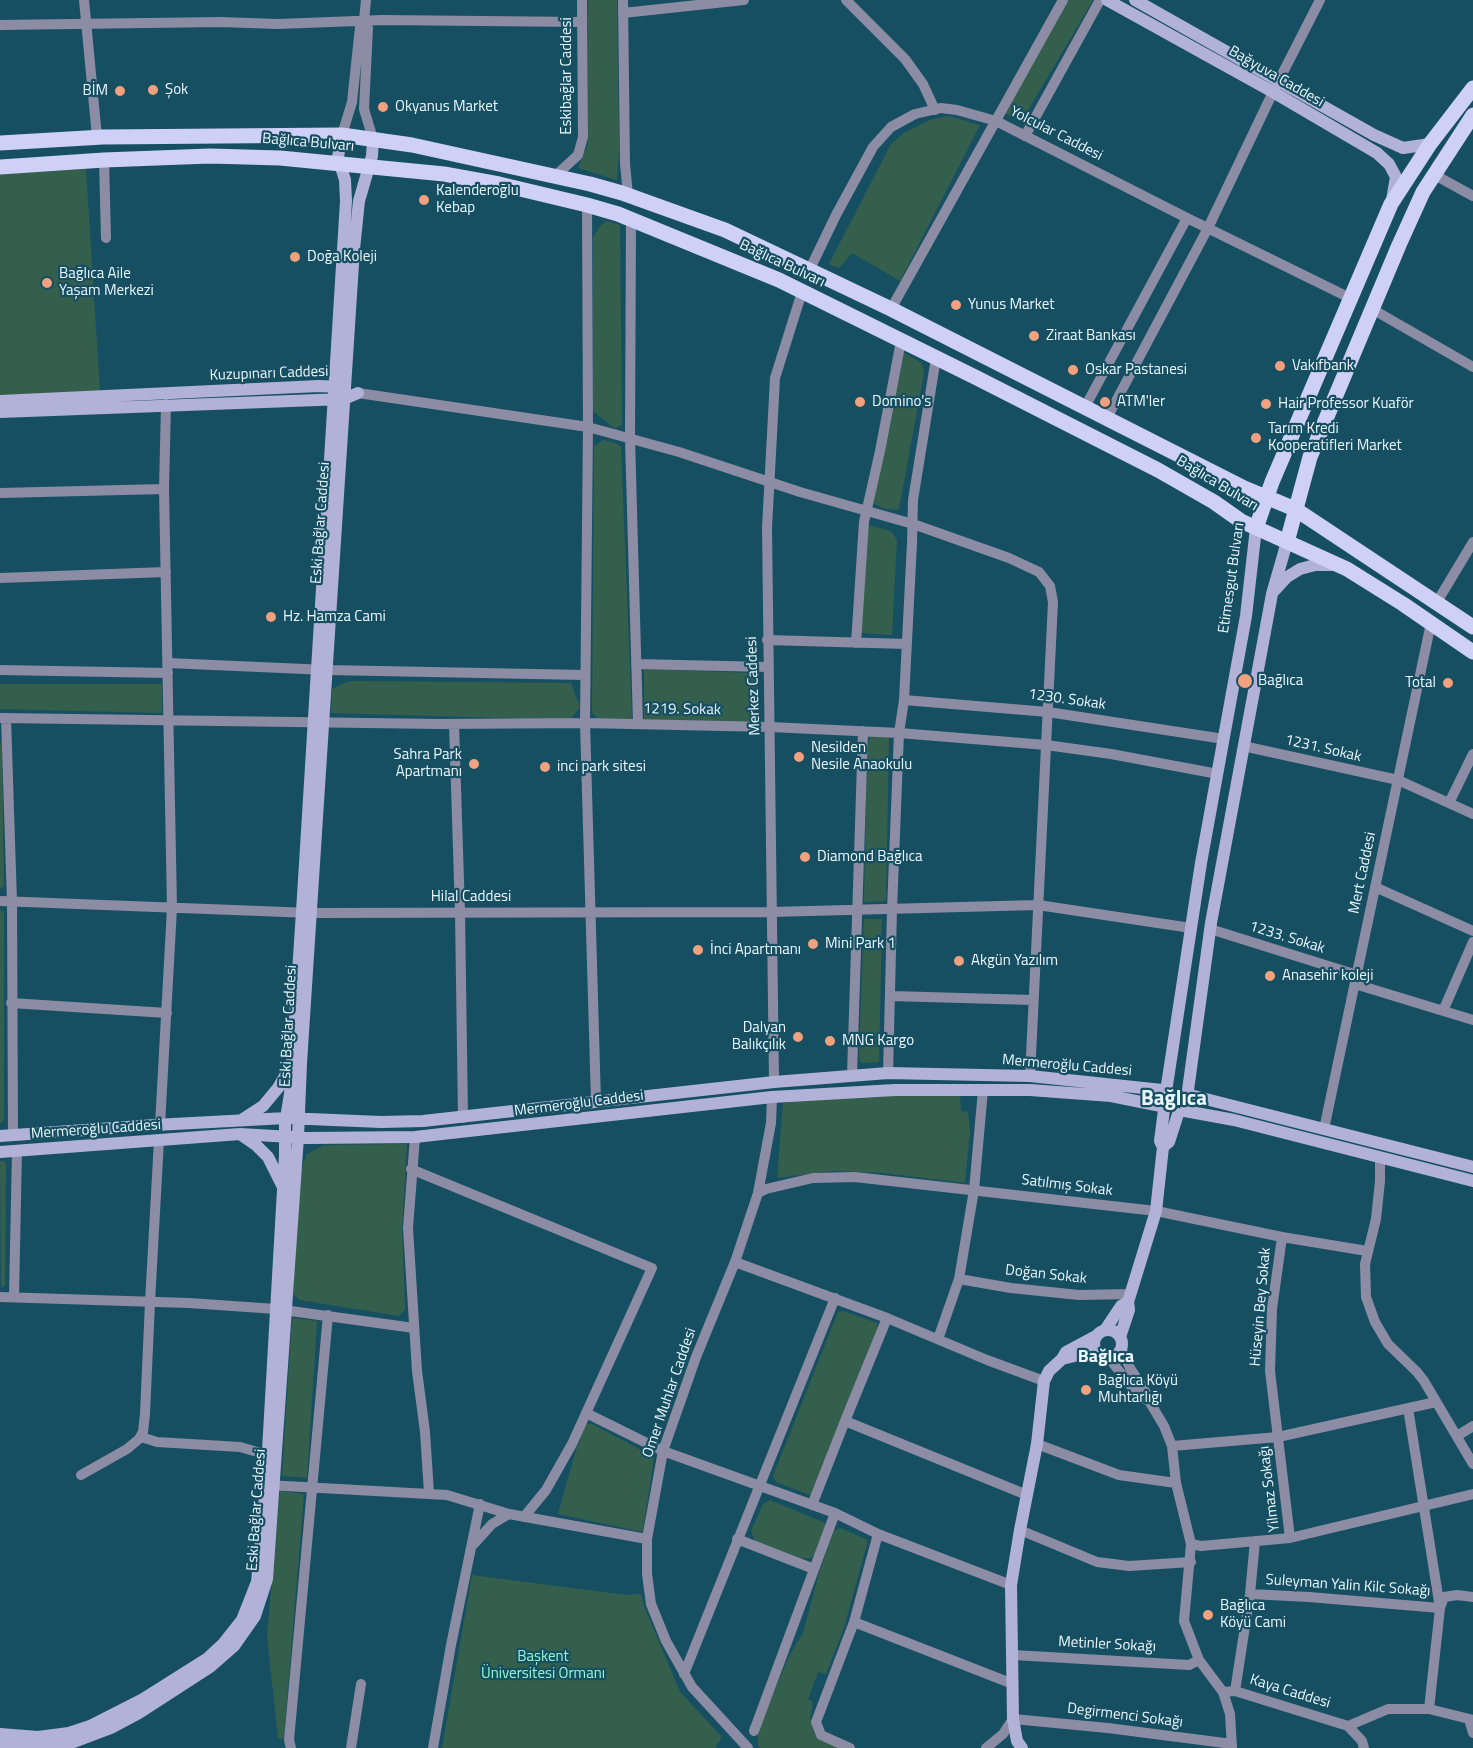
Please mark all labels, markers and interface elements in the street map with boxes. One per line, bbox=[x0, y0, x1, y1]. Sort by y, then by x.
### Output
street label: Eskibağlar Caddesi bbox=[558, 17, 576, 135]
street label: Bağyuva Caddesi bbox=[1225, 42, 1327, 112]
place label: Şok bbox=[165, 81, 188, 99]
place label: BİM bbox=[82, 82, 108, 100]
marker: Şok bbox=[146, 83, 160, 97]
marker: BİM bbox=[113, 84, 127, 98]
place label: Okyanus Market bbox=[395, 98, 498, 116]
marker: Okyanus Market bbox=[376, 100, 390, 114]
street label: Yolcular Caddesi bbox=[1007, 103, 1105, 165]
street label: Bağlıca Bulvarı bbox=[261, 130, 355, 156]
place label: Kalenderoğlu Kebap bbox=[436, 182, 519, 217]
marker: Kalenderoğlu Kebap bbox=[417, 193, 431, 207]
street label: Bağlıca Bulvarı bbox=[736, 236, 828, 292]
place label: Doğa Koleji bbox=[307, 248, 377, 266]
marker: Doğa Koleji bbox=[288, 250, 302, 264]
place label: Bağlıca Aile Yaşam Merkezi bbox=[59, 265, 154, 300]
marker: Bağlıca Aile Yaşam Merkezi bbox=[40, 276, 54, 290]
place label: Yunus Market bbox=[968, 296, 1055, 314]
marker: Yunus Market bbox=[949, 298, 963, 312]
place label: Ziraat Bankası bbox=[1046, 327, 1136, 345]
marker: Ziraat Bankası bbox=[1027, 329, 1041, 343]
place label: Vakıfbank bbox=[1292, 357, 1354, 375]
marker: Vakıfbank bbox=[1273, 359, 1287, 373]
place label: Oskar Pastanesi bbox=[1085, 361, 1187, 379]
street label: Kuzupınarı Caddesi bbox=[209, 363, 329, 385]
marker: Oskar Pastanesi bbox=[1066, 363, 1080, 377]
place label: Domino's bbox=[872, 393, 931, 411]
place label: ATM'ler bbox=[1117, 393, 1165, 411]
marker: Domino's bbox=[853, 395, 867, 409]
marker: ATM'ler bbox=[1098, 395, 1112, 409]
place label: Hair Professor Kuaför bbox=[1278, 395, 1414, 413]
marker: Hair Professor Kuaför bbox=[1259, 397, 1273, 411]
place label: Tarım Kredi Kooperatifleri Market bbox=[1268, 420, 1402, 455]
marker: Tarım Kredi Kooperatifleri Market bbox=[1249, 431, 1263, 445]
street label: Bağlıca Bulvarı bbox=[1173, 453, 1261, 515]
street label: Eski Bağlar Caddesi bbox=[308, 461, 334, 585]
street label: Etimesgut Bulvarı bbox=[1215, 521, 1249, 635]
place label: Hz. Hamza Cami bbox=[283, 608, 386, 626]
marker: Hz. Hamza Cami bbox=[264, 610, 278, 624]
street label: Merkez Caddesi bbox=[743, 636, 765, 736]
marker: Bağlıca bbox=[1236, 672, 1254, 690]
place label: Bağlıca bbox=[1258, 672, 1303, 690]
place label: Total bbox=[1405, 674, 1436, 692]
marker: Total bbox=[1441, 676, 1455, 690]
street label: 1230. Sokak bbox=[1027, 686, 1107, 714]
street label: 1219. Sokak bbox=[643, 700, 721, 720]
street label: 1231. Sokak bbox=[1283, 731, 1363, 767]
place label: Nesilden Nesile Anaokulu bbox=[811, 739, 912, 774]
place label: Sahra Park Apartmanı bbox=[394, 746, 462, 781]
marker: Nesilden Nesile Anaokulu bbox=[792, 750, 806, 764]
marker: Sahra Park Apartmanı bbox=[467, 757, 481, 771]
place label: inci park sitesi bbox=[557, 758, 646, 776]
marker: inci park sitesi bbox=[538, 760, 552, 774]
street label: Mert Caddesi bbox=[1346, 830, 1380, 916]
place label: Diamond Bağlıca bbox=[817, 848, 922, 866]
marker: Diamond Bağlıca bbox=[798, 850, 812, 864]
street label: Hilal Caddesi bbox=[431, 888, 511, 906]
street label: 1233. Sokak bbox=[1247, 918, 1327, 958]
place label: Mini Park 1 bbox=[825, 935, 896, 953]
marker: Mini Park 1 bbox=[806, 937, 820, 951]
place label: İnci Apartmanı bbox=[710, 941, 801, 959]
marker: İnci Apartmanı bbox=[691, 943, 705, 957]
place label: Akgün Yazılım bbox=[971, 952, 1058, 970]
marker: Akgün Yazılım bbox=[952, 954, 966, 968]
street label: Eski Bağlar Caddesi bbox=[277, 964, 301, 1088]
place label: Anasehir koleji bbox=[1282, 967, 1373, 985]
marker: Anasehir koleji bbox=[1263, 969, 1277, 983]
place label: Dalyan Balıkçılık bbox=[732, 1019, 786, 1054]
marker: Dalyan Balıkçılık bbox=[791, 1030, 805, 1044]
place label: MNG Kargo bbox=[842, 1032, 914, 1050]
marker: MNG Kargo bbox=[823, 1034, 837, 1048]
street label: Mermeroğlu Caddesi bbox=[1001, 1051, 1133, 1081]
street label: Mermeroğlu Caddesi bbox=[513, 1087, 645, 1121]
district label: Bağlıca bbox=[1141, 1087, 1207, 1113]
street label: Mermeroğlu Caddesi bbox=[30, 1116, 162, 1144]
street label: Satılmış Sokak bbox=[1020, 1171, 1114, 1201]
street label: Hüseyin Bey Sokak bbox=[1247, 1247, 1275, 1367]
street label: Doğan Sokak bbox=[1004, 1262, 1088, 1288]
street label: Omer Muhlar Caddesi bbox=[639, 1326, 701, 1460]
district label: Bağlıca bbox=[1078, 1347, 1134, 1369]
place label: Bağlıca Köyü Muhtarlığı bbox=[1098, 1372, 1178, 1407]
marker: Bağlıca Köyü Muhtarlığı bbox=[1079, 1383, 1093, 1397]
street label: Yilmaz Sokağı bbox=[1256, 1445, 1284, 1533]
street label: Eski Bağlar Caddesi bbox=[244, 1448, 270, 1572]
street label: Suleyman Yalin Kilc Sokağı bbox=[1265, 1571, 1431, 1601]
place label: Bağlıca Köyü Cami bbox=[1220, 1597, 1286, 1632]
marker: Bağlıca Köyü Cami bbox=[1201, 1608, 1215, 1622]
street label: Metinler Sokağı bbox=[1058, 1633, 1156, 1657]
park label: Başkent Üniversitesi Ormanı bbox=[481, 1648, 605, 1683]
street label: Kaya Caddesi bbox=[1248, 1671, 1332, 1713]
street label: Degirmenci Sokağı bbox=[1066, 1700, 1184, 1732]

